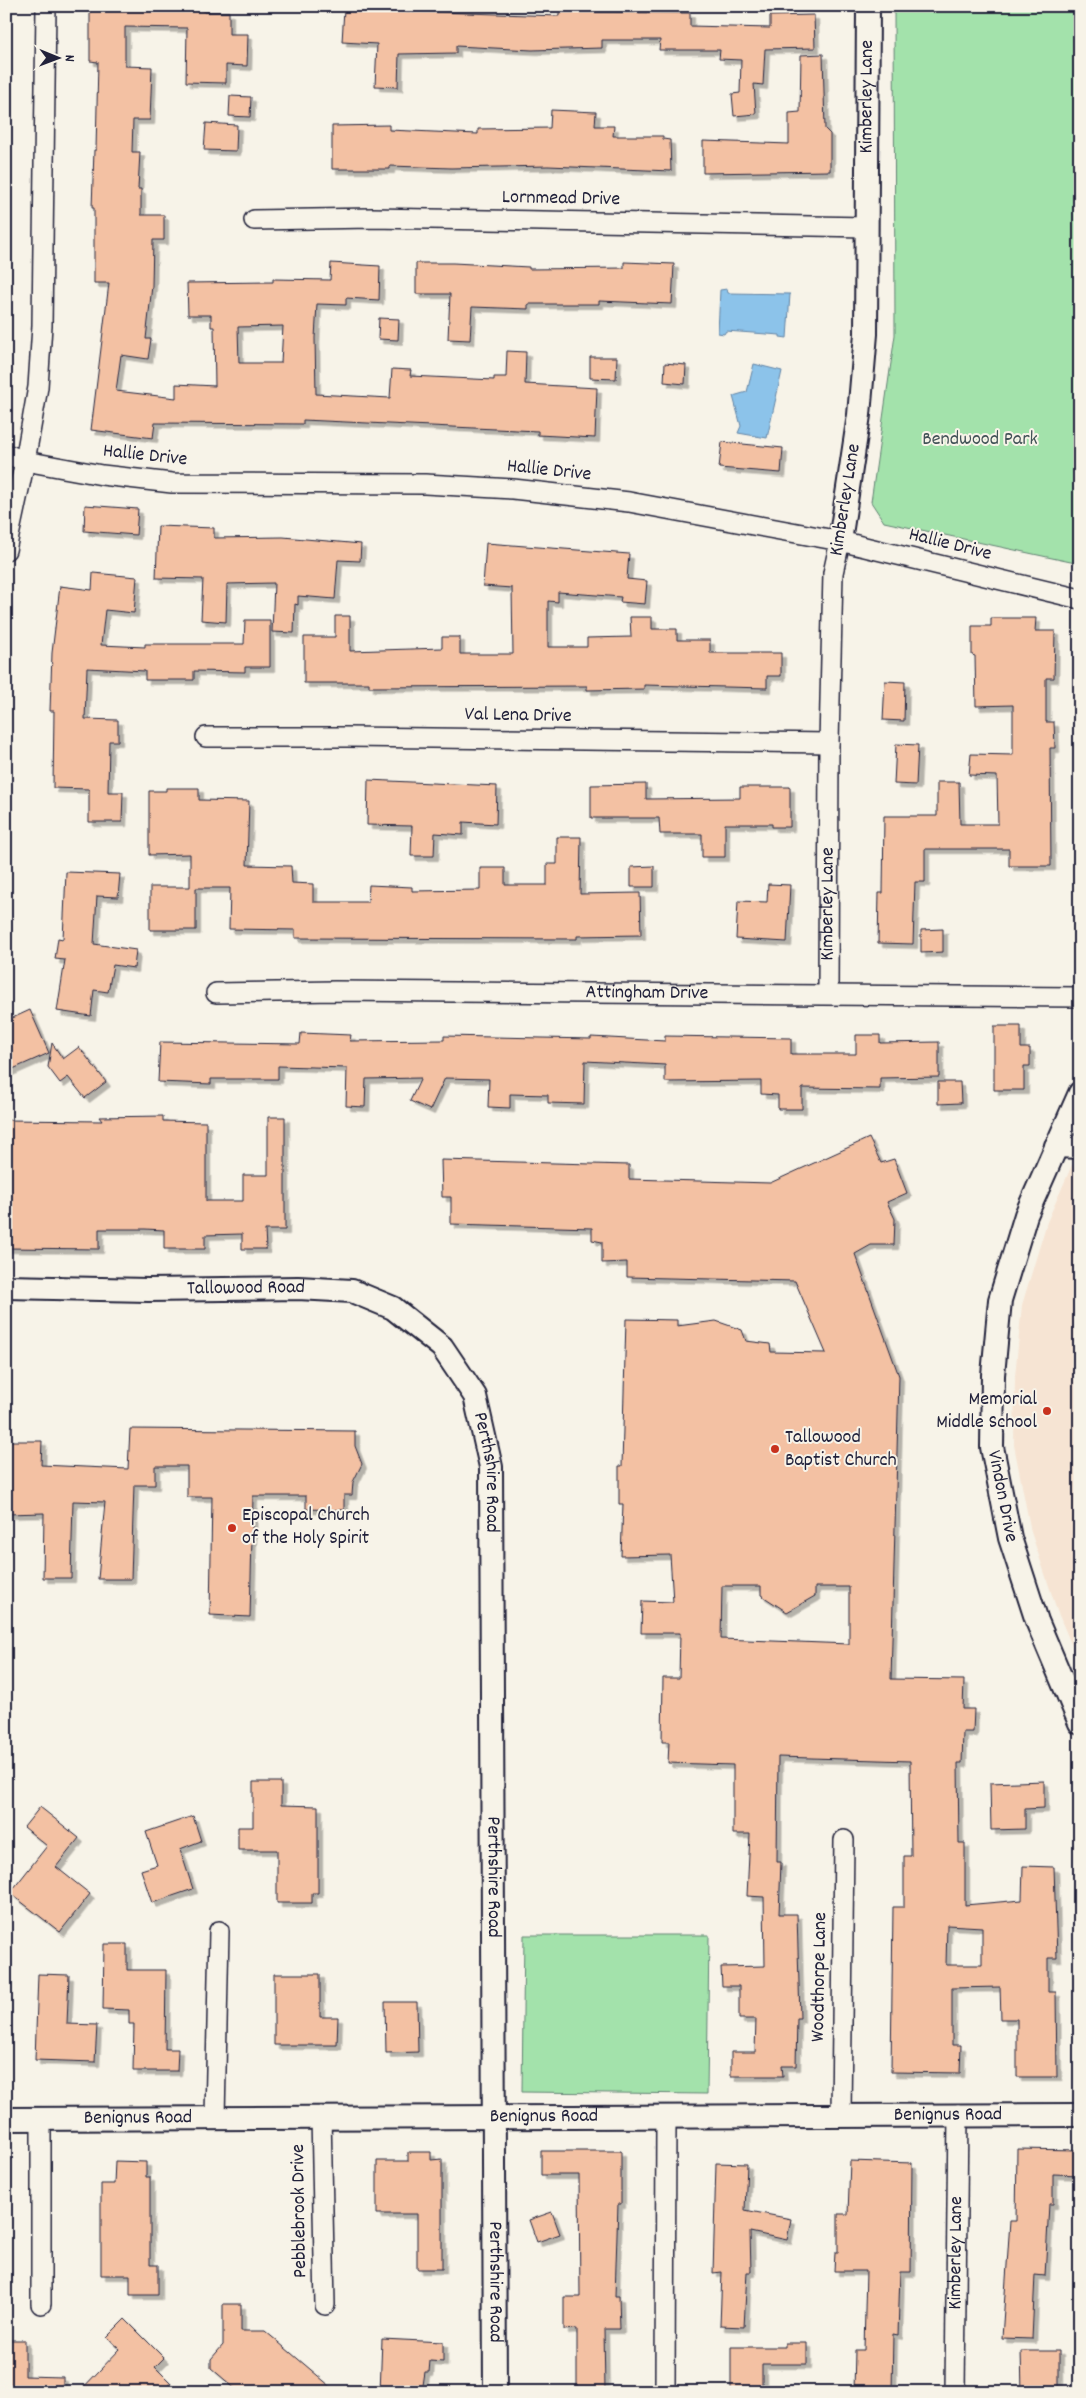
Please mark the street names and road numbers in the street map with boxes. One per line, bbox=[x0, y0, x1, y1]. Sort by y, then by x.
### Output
street label: Kimberley Lane bbox=[853, 40, 882, 154]
street label: Lornmead Drive bbox=[502, 184, 621, 214]
street label: Hallie Drive bbox=[101, 438, 189, 474]
street label: Kimberley Lane bbox=[823, 442, 869, 558]
street label: Hallie Drive bbox=[505, 453, 593, 489]
street label: Hallie Drive bbox=[906, 521, 995, 569]
street label: Val Lena Drive bbox=[464, 701, 572, 731]
street label: Kimberley Lane bbox=[814, 847, 843, 961]
street label: Attingham Drive bbox=[585, 979, 709, 1008]
street label: Tallowood Road bbox=[187, 1274, 306, 1303]
street label: Perthshire Road bbox=[465, 1410, 505, 1533]
street label: Vindon Drive bbox=[979, 1448, 1025, 1545]
street label: Perthshire Road bbox=[479, 1816, 507, 1938]
street label: Woodthorpe Lane bbox=[805, 1912, 835, 2042]
street label: Benignus Road bbox=[894, 2101, 1002, 2130]
street label: Benignus Road bbox=[490, 2103, 598, 2131]
street label: Benignus Road bbox=[84, 2104, 192, 2133]
street label: Pebblebrook Drive bbox=[285, 2144, 315, 2278]
street label: Kimberley Lane bbox=[942, 2196, 971, 2310]
street label: Perthshire Road bbox=[480, 2221, 509, 2343]

